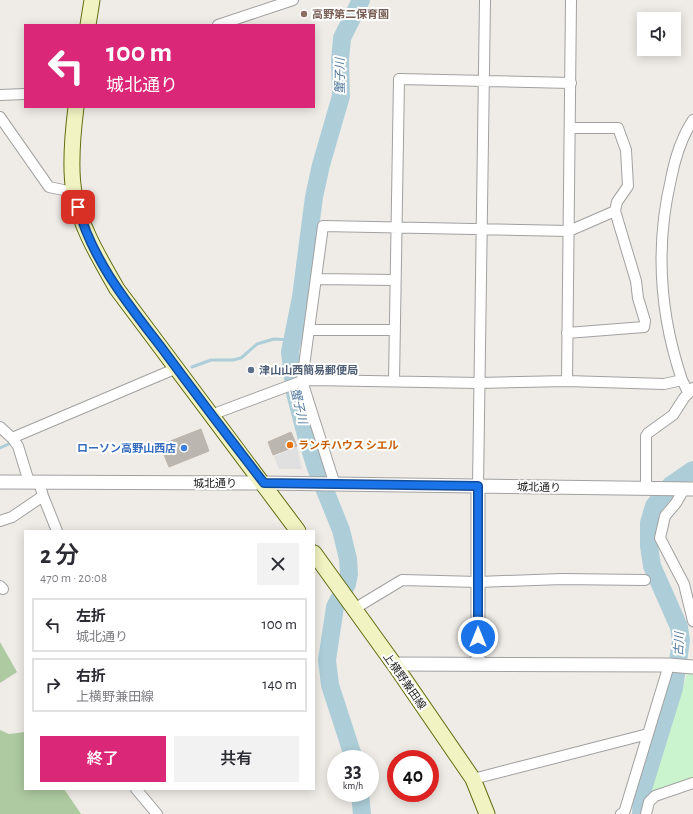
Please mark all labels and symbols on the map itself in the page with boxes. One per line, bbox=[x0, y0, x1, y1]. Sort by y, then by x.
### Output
place label: 高野第二保育園 bbox=[312, 8, 389, 20]
marker: 高野第二保育園 bbox=[299, 9, 309, 19]
water label: 蟹子川 bbox=[333, 56, 346, 94]
pin bbox=[61, 190, 95, 224]
place label: 津山山西簡易郵便局 bbox=[259, 364, 358, 376]
marker: 津山山西簡易郵便局 bbox=[246, 365, 256, 375]
water label: 蟹子川 bbox=[289, 387, 310, 427]
marker: ランチハウス シエル bbox=[285, 440, 295, 450]
place label: ランチハウス シエル bbox=[298, 440, 399, 451]
place label: ローソン高野山西店 bbox=[77, 442, 176, 454]
marker: ローソン高野山西店 bbox=[179, 443, 189, 453]
street label: 城北通り bbox=[193, 477, 237, 489]
street label: 城北通り bbox=[517, 481, 561, 493]
position arrow bbox=[457, 616, 499, 658]
water label: 古川 bbox=[672, 630, 685, 656]
street label: 上横野兼田線 bbox=[381, 651, 429, 711]
speed limit sign: 40 bbox=[387, 750, 439, 802]

